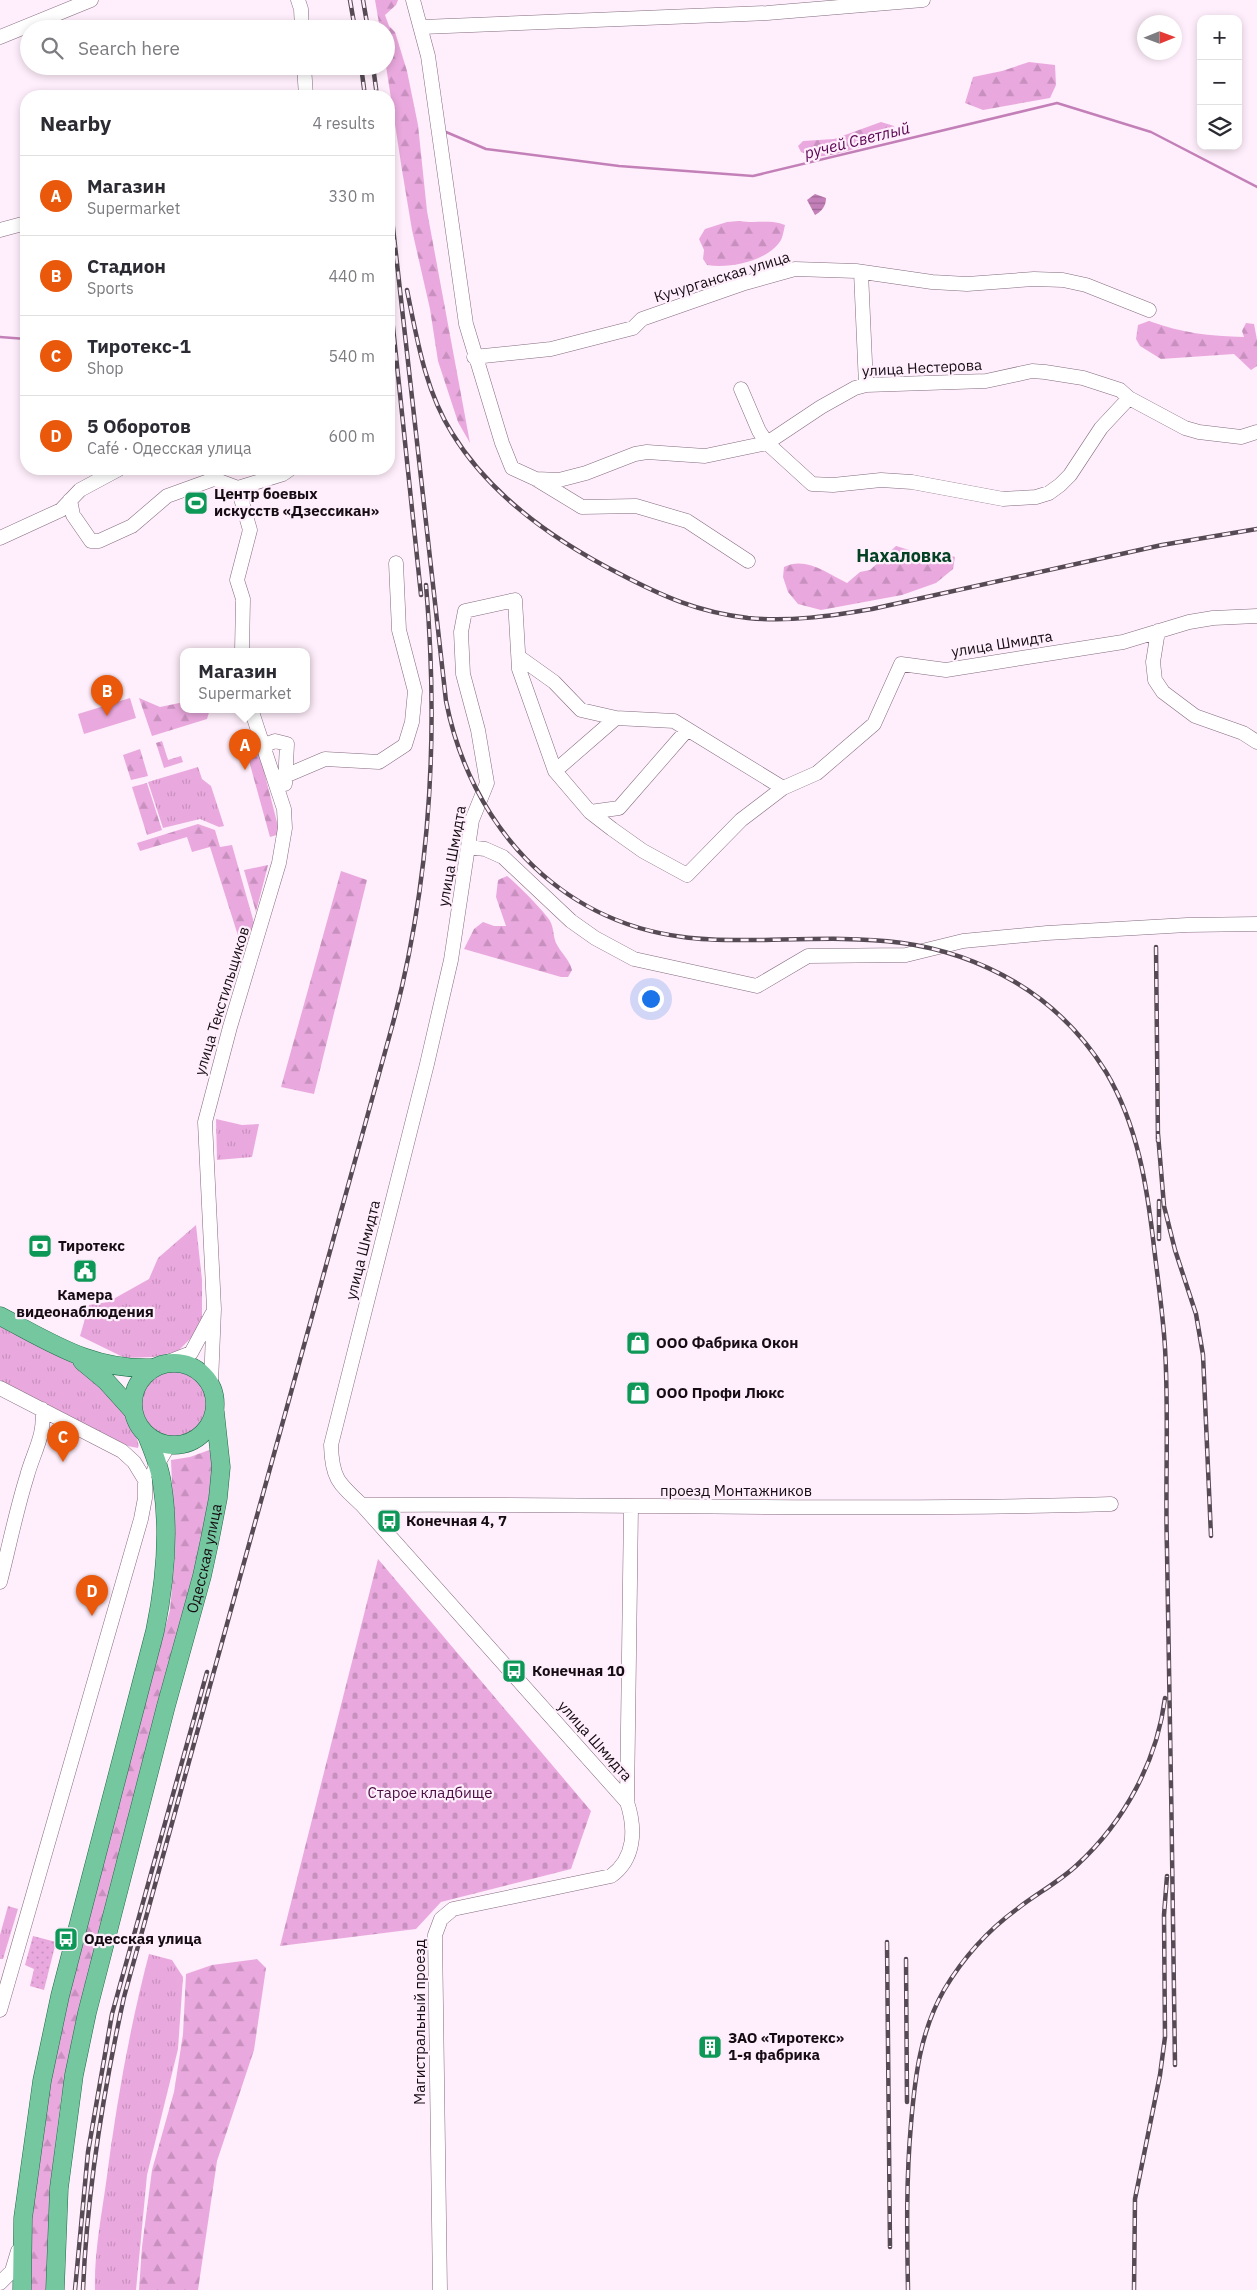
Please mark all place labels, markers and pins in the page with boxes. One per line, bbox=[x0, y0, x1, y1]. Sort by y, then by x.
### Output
place label: Центр боевых искусств «Дзессикан» bbox=[214, 484, 379, 520]
sports icon: Центр боевых искусств «Дзессикан» bbox=[183, 490, 209, 516]
pin: B bbox=[91, 675, 123, 716]
pin: A bbox=[229, 729, 261, 770]
bank icon: Тиротекс bbox=[27, 1233, 53, 1259]
place label: Тиротекс bbox=[58, 1236, 125, 1255]
public building icon: Камера видеонаблюдения bbox=[72, 1258, 98, 1284]
place label: Камера видеонаблюдения bbox=[16, 1285, 154, 1321]
shop icon: ООО Фабрика Окон bbox=[625, 1330, 651, 1356]
place label: ООО Фабрика Окон bbox=[656, 1333, 798, 1352]
shop icon: ООО Профи Люкс bbox=[625, 1380, 651, 1406]
place label: ООО Профи Люкс bbox=[656, 1383, 785, 1402]
pin: C bbox=[47, 1421, 79, 1462]
bus stop icon: Конечная 4, 7 bbox=[376, 1508, 402, 1534]
place label: Конечная 4, 7 bbox=[406, 1511, 507, 1530]
pin: D bbox=[76, 1575, 108, 1616]
bus stop icon: Конечная 10 bbox=[501, 1658, 527, 1684]
place label: Конечная 10 bbox=[532, 1661, 625, 1680]
bus stop icon: Одесская улица bbox=[53, 1926, 79, 1952]
place label: Одесская улица bbox=[84, 1929, 202, 1948]
place label: ЗАО «Тиротекс» 1-я фабрика bbox=[728, 2028, 844, 2064]
building icon: ЗАО «Тиротекс» 1-я фабрика bbox=[697, 2034, 723, 2060]

